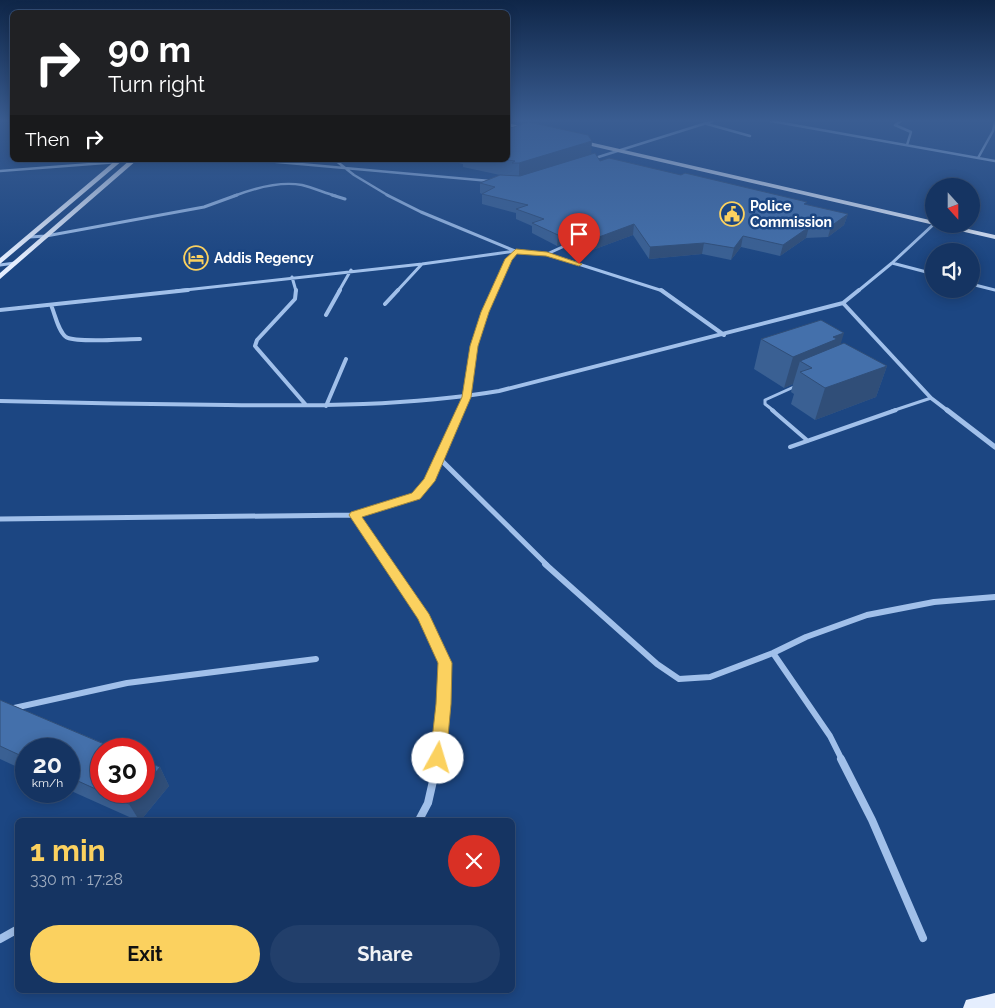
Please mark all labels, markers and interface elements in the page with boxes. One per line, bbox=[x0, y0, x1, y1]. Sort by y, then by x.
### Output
text: 90 m bbox=[108, 29, 191, 70]
icon: right bbox=[25, 30, 90, 95]
text: Turn right bbox=[108, 71, 205, 97]
icon: right bbox=[80, 125, 108, 153]
text: Then bbox=[25, 128, 70, 150]
north arrow bbox=[925, 178, 980, 232]
map controls bbox=[925, 178, 980, 298]
place label: Police Commission bbox=[750, 198, 832, 230]
public building icon: Police Commission bbox=[719, 201, 745, 227]
pin bbox=[558, 213, 600, 264]
icon: arrive bbox=[565, 220, 593, 248]
button: sound bbox=[925, 243, 980, 298]
hotel icon: Addis Regency bbox=[183, 245, 209, 271]
place label: Addis Regency bbox=[214, 250, 314, 266]
position arrow bbox=[411, 731, 463, 783]
speed limit sign: 30 bbox=[90, 738, 155, 803]
text: 20 bbox=[33, 749, 62, 779]
text: km/h bbox=[32, 776, 63, 790]
text: 1 min bbox=[30, 833, 106, 868]
button: close bbox=[448, 835, 500, 887]
text: 330 m · 17:28 bbox=[30, 870, 123, 889]
button: Exit bbox=[30, 925, 260, 983]
button: Share bbox=[270, 925, 500, 983]

